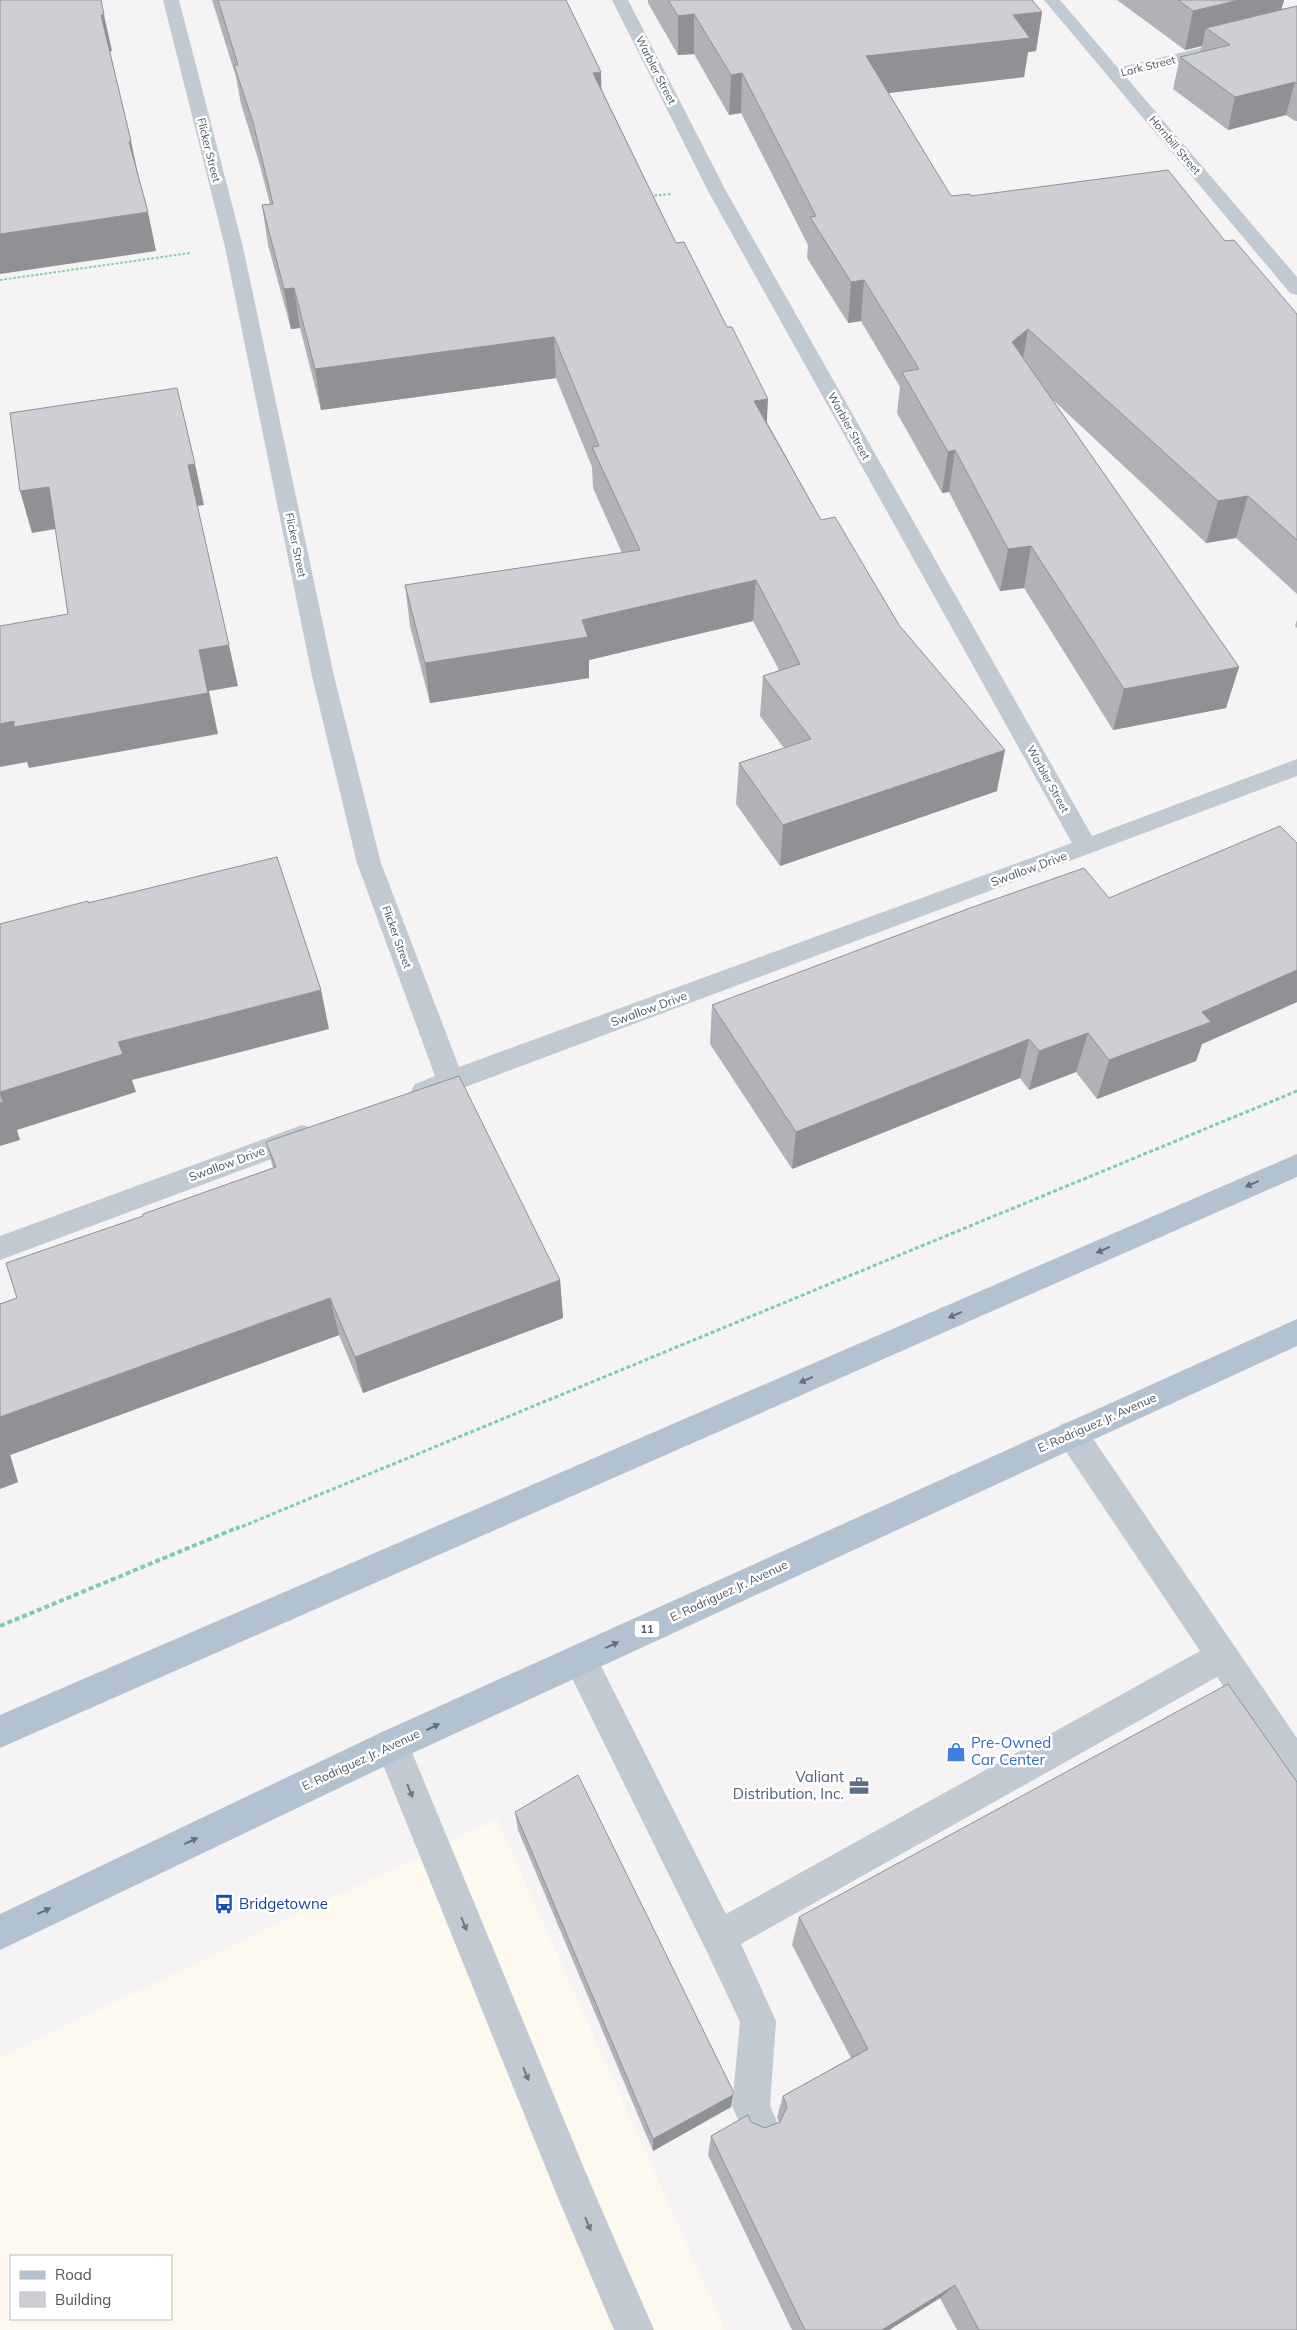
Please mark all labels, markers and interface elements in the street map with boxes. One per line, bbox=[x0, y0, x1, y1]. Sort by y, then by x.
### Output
street label: Warbler Street bbox=[633, 34, 679, 107]
street label: Lark Street bbox=[1119, 52, 1177, 80]
street label: Hornbill Street bbox=[1146, 113, 1204, 178]
street label: Flicker Street bbox=[194, 116, 224, 184]
street label: Warbler Street bbox=[825, 390, 873, 462]
street label: Flicker Street bbox=[282, 511, 310, 579]
street label: Warbler Street bbox=[1024, 743, 1072, 815]
street label: Swallow Drive bbox=[989, 848, 1069, 889]
street label: Flicker Street bbox=[379, 904, 415, 970]
street label: Swallow Drive bbox=[609, 988, 689, 1029]
street label: Swallow Drive bbox=[187, 1143, 267, 1184]
one-way arrow bbox=[1245, 1181, 1259, 1189]
one-way arrow bbox=[1096, 1246, 1110, 1254]
one-way arrow bbox=[948, 1311, 962, 1319]
one-way arrow bbox=[799, 1376, 813, 1384]
street label: E. Rodriguez Jr. Avenue bbox=[1035, 1390, 1158, 1455]
street label: E. Rodriguez Jr. Avenue bbox=[668, 1557, 790, 1624]
road number: 11 bbox=[634, 1620, 660, 1638]
one-way arrow bbox=[605, 1640, 619, 1648]
one-way arrow bbox=[425, 1722, 440, 1731]
street label: E. Rodriguez Jr. Avenue bbox=[300, 1726, 422, 1793]
place label: Pre-Owned Car Center bbox=[971, 1733, 1051, 1769]
shop icon: Pre-Owned Car Center bbox=[945, 1741, 967, 1763]
place label: Valiant Distribution, Inc. bbox=[733, 1767, 844, 1803]
office icon: Valiant Distribution, Inc. bbox=[848, 1775, 870, 1797]
one-way arrow bbox=[406, 1784, 414, 1799]
one-way arrow bbox=[184, 1837, 198, 1845]
bus stop icon: Bridgetowne bbox=[213, 1893, 235, 1915]
place label: Bridgetowne bbox=[239, 1894, 328, 1913]
one-way arrow bbox=[37, 1907, 51, 1915]
one-way arrow bbox=[460, 1917, 468, 1932]
one-way arrow bbox=[522, 2067, 530, 2082]
one-way arrow bbox=[585, 2217, 593, 2231]
legend bbox=[10, 2255, 172, 2320]
text: Road bbox=[55, 2265, 92, 2284]
text: Building bbox=[55, 2290, 111, 2309]

